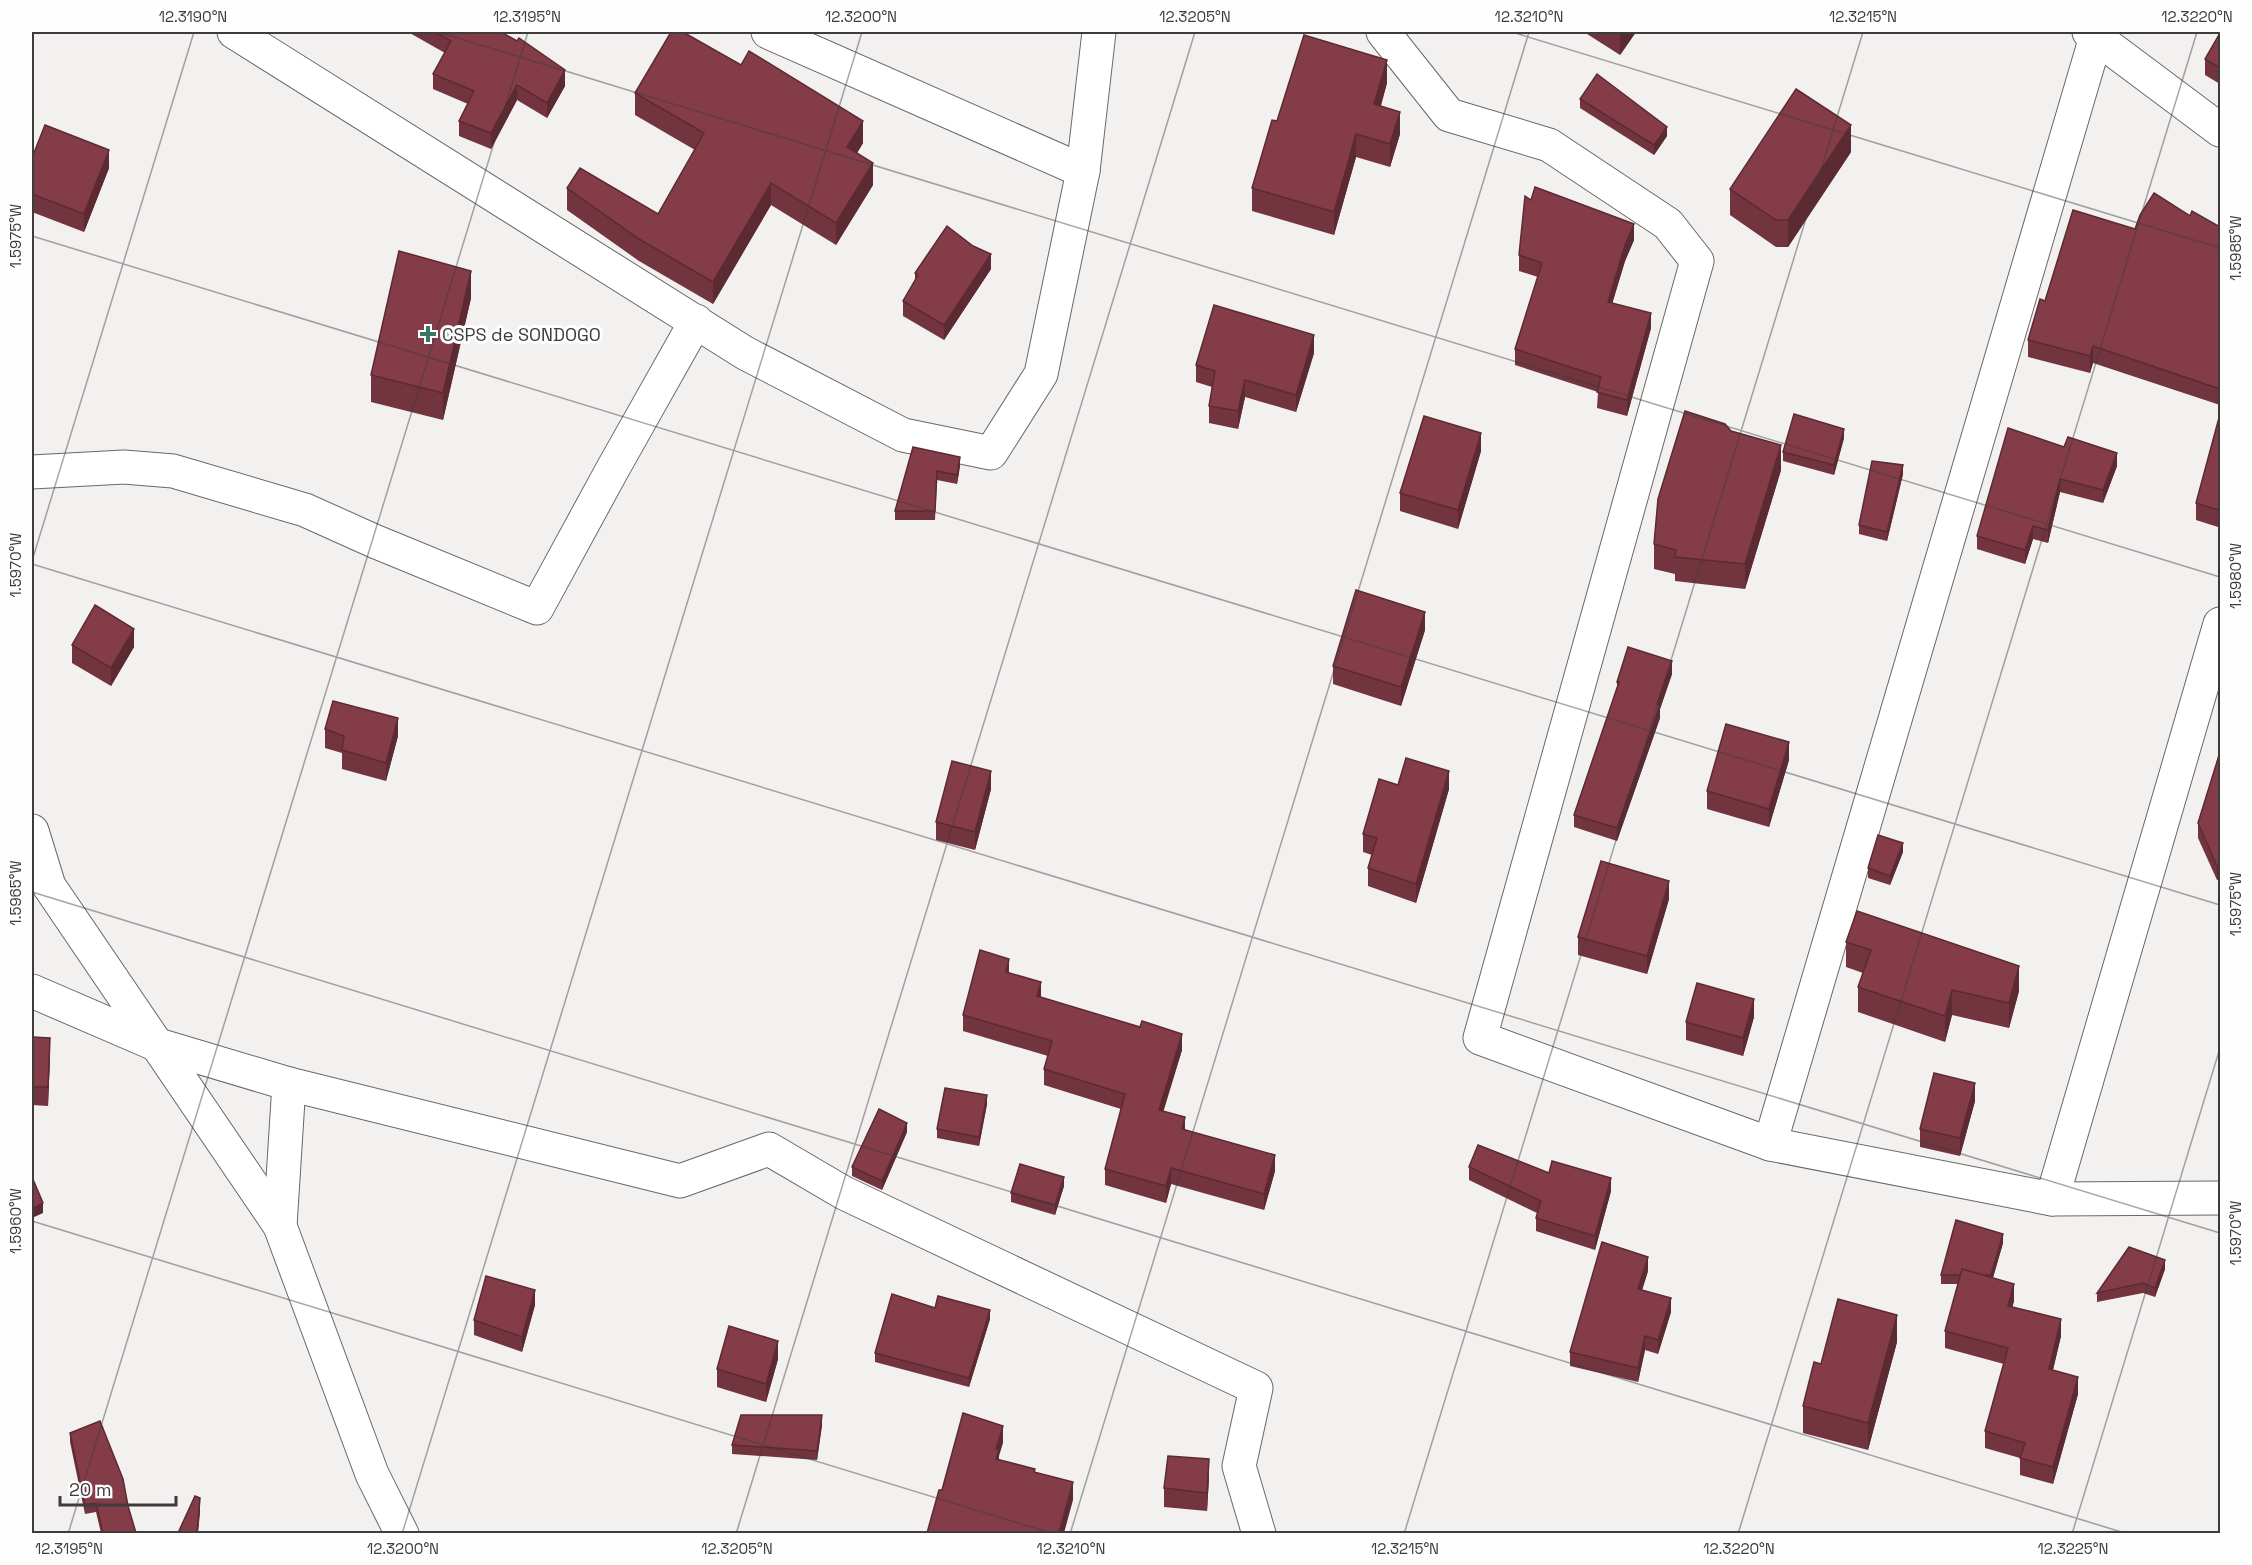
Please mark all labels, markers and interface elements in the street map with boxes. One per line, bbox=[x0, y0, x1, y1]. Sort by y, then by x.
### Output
text: 12.3190°N bbox=[159, 7, 227, 26]
text: 12.3195°N bbox=[493, 7, 561, 26]
text: 12.3200°N bbox=[825, 7, 897, 26]
text: 12.3205°N bbox=[1159, 7, 1231, 26]
text: 12.3210°N bbox=[1495, 7, 1563, 26]
text: 12.3215°N bbox=[1829, 7, 1897, 26]
text: 12.3220°N bbox=[2161, 7, 2233, 26]
text: 1.5975°W bbox=[6, 204, 25, 268]
text: 1.5985°W bbox=[2226, 215, 2245, 281]
place label: CSPS de SONDOGO bbox=[442, 323, 601, 346]
marker: CSPS de SONDOGO bbox=[419, 325, 437, 343]
text: 1.5970°W bbox=[6, 533, 25, 597]
text: 1.5980°W bbox=[2226, 543, 2245, 609]
text: 1.5965°W bbox=[6, 860, 25, 926]
text: 1.5975°W bbox=[2226, 872, 2245, 936]
text: 1.5960°W bbox=[6, 1188, 25, 1254]
text: 1.5970°W bbox=[2226, 1201, 2245, 1265]
scale bar bbox=[60, 1469, 176, 1507]
text: 20 m bbox=[69, 1478, 112, 1501]
text: 12.3195°N bbox=[35, 1539, 103, 1558]
text: 12.3200°N bbox=[367, 1539, 439, 1558]
text: 12.3205°N bbox=[701, 1539, 773, 1558]
text: 12.3210°N bbox=[1037, 1539, 1105, 1558]
text: 12.3215°N bbox=[1371, 1539, 1439, 1558]
text: 12.3220°N bbox=[1703, 1539, 1775, 1558]
text: 12.3225°N bbox=[2038, 1539, 2108, 1558]

